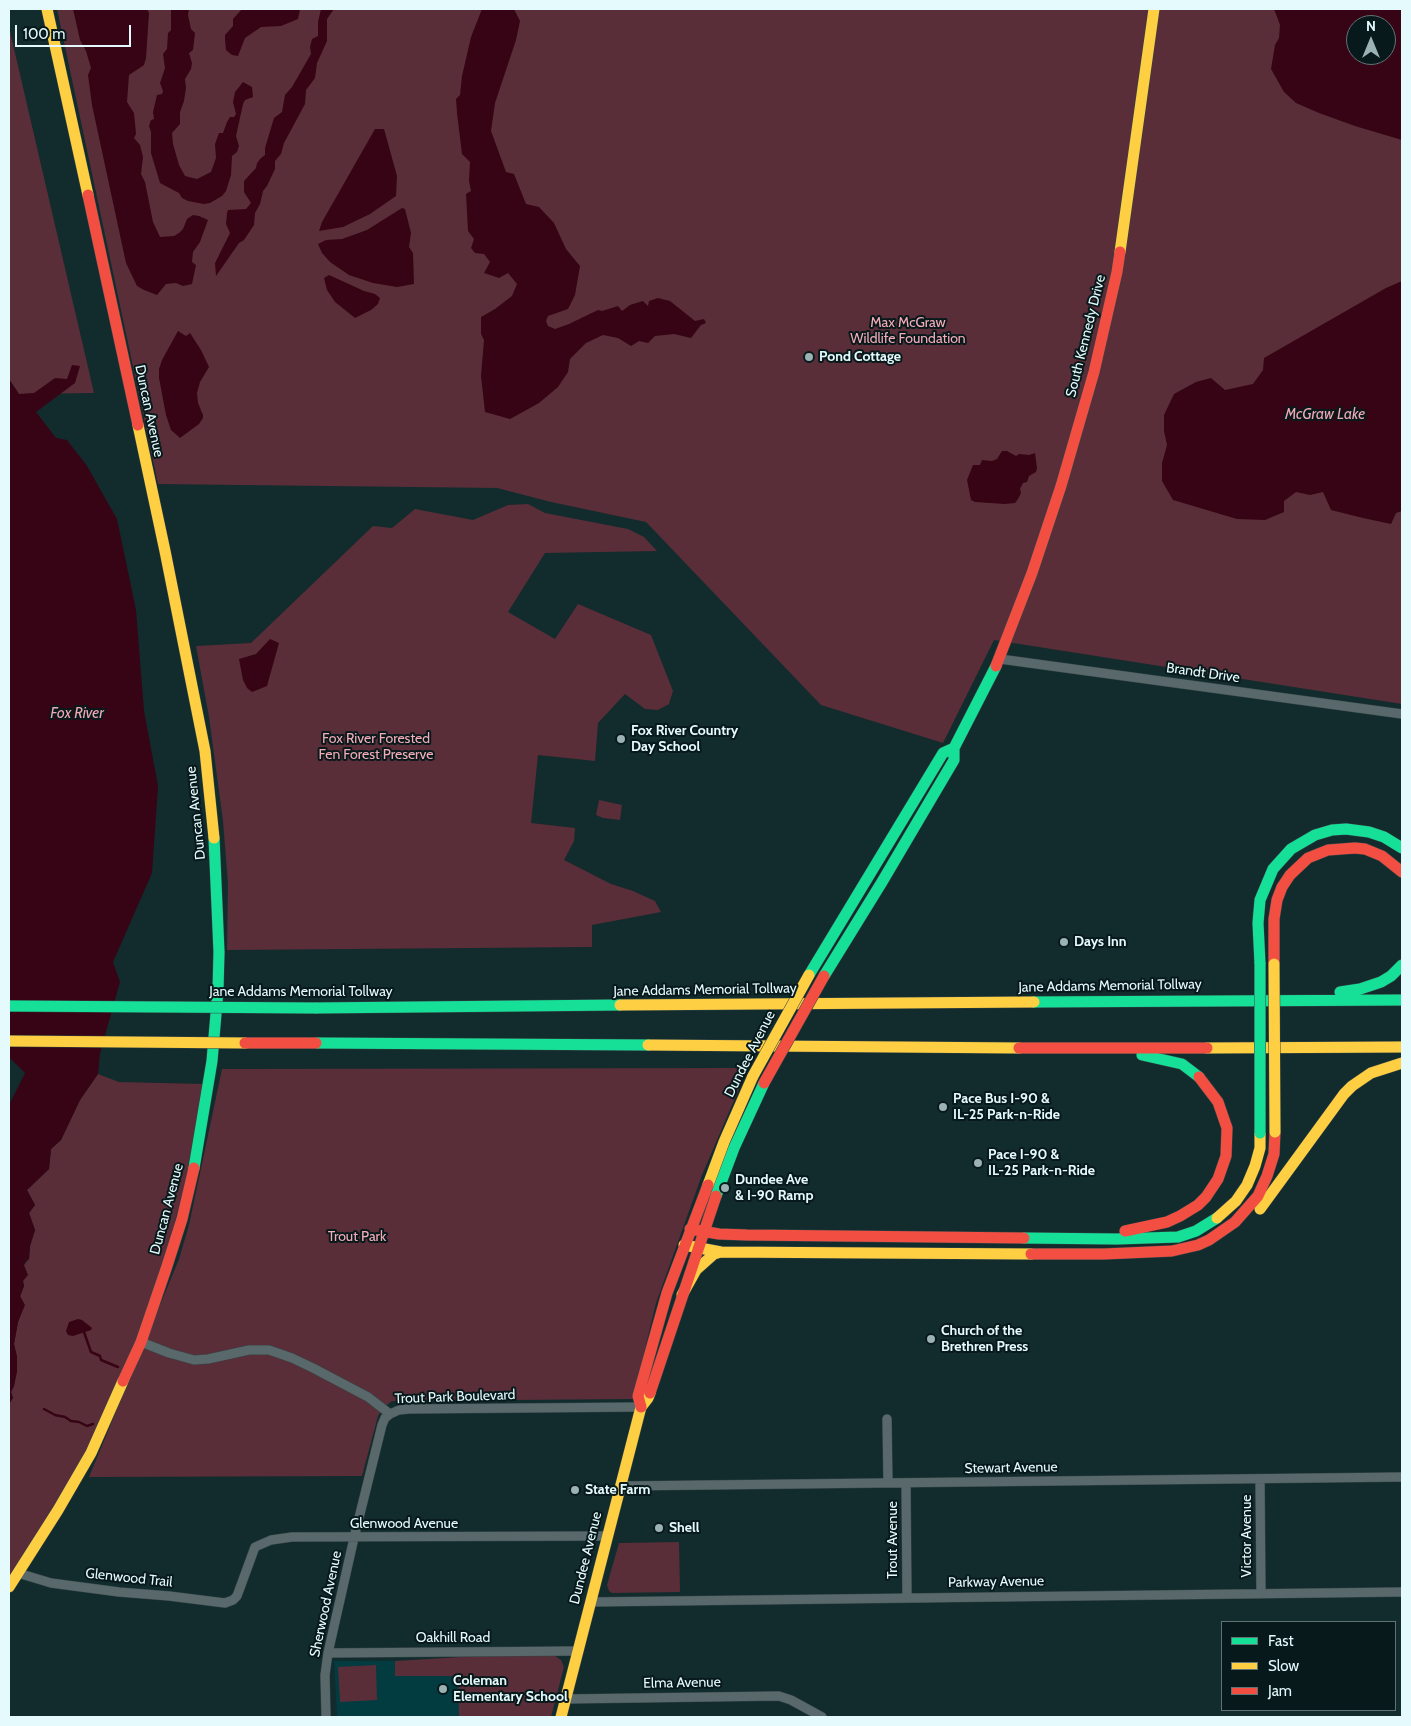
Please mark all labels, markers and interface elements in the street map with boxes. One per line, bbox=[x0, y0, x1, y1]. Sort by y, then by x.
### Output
scale bar bbox=[18, 15, 134, 47]
north arrow bbox=[1346, 15, 1396, 65]
text: N bbox=[1366, 17, 1376, 35]
text: 100 m bbox=[23, 25, 65, 43]
street label: South Kennedy Drive bbox=[1063, 273, 1109, 399]
park label: Max McGraw Wildlife Foundation bbox=[850, 315, 966, 348]
place label: Pond Cottage bbox=[819, 349, 901, 365]
marker: Pond Cottage bbox=[803, 351, 815, 363]
street label: Duncan Avenue bbox=[131, 363, 167, 459]
water label: McGraw Lake bbox=[1285, 406, 1365, 424]
street label: Brandt Drive bbox=[1165, 660, 1241, 686]
water label: Fox River bbox=[50, 705, 104, 723]
place label: Fox River Country Day School bbox=[631, 723, 738, 756]
park label: Fox River Forested Fen Forest Preserve bbox=[319, 731, 433, 764]
marker: Fox River Country Day School bbox=[615, 733, 627, 745]
street label: Duncan Avenue bbox=[183, 766, 209, 860]
place label: Days Inn bbox=[1074, 934, 1126, 950]
marker: Days Inn bbox=[1058, 936, 1070, 948]
street label: Jane Addams Memorial Tollway bbox=[1018, 976, 1202, 996]
street label: Jane Addams Memorial Tollway bbox=[613, 980, 797, 1000]
street label: Jane Addams Memorial Tollway bbox=[209, 984, 393, 1000]
street label: Dundee Avenue bbox=[721, 1008, 779, 1100]
place label: Pace Bus I-90 & IL-25 Park-n-Ride bbox=[953, 1091, 1060, 1124]
marker: Pace Bus I-90 & IL-25 Park-n-Ride bbox=[937, 1101, 949, 1113]
place label: Pace I-90 & IL-25 Park-n-Ride bbox=[988, 1147, 1095, 1180]
marker: Pace I-90 & IL-25 Park-n-Ride bbox=[972, 1157, 984, 1169]
street label: Duncan Avenue bbox=[147, 1162, 187, 1256]
place label: Dundee Ave & I-90 Ramp bbox=[735, 1172, 813, 1204]
marker: Dundee Ave & I-90 Ramp bbox=[719, 1182, 731, 1194]
park label: Trout Park bbox=[328, 1229, 386, 1245]
place label: Church of the Brethren Press bbox=[941, 1323, 1028, 1355]
marker: Church of the Brethren Press bbox=[925, 1333, 937, 1345]
street label: Trout Park Boulevard bbox=[394, 1386, 516, 1408]
street label: Stewart Avenue bbox=[964, 1459, 1058, 1477]
place label: State Farm bbox=[585, 1482, 650, 1498]
marker: State Farm bbox=[569, 1484, 581, 1496]
street label: Victor Avenue bbox=[1239, 1495, 1255, 1577]
street label: Trout Avenue bbox=[885, 1501, 901, 1579]
street label: Dundee Avenue bbox=[566, 1510, 606, 1606]
street label: Glenwood Avenue bbox=[350, 1516, 458, 1532]
place label: Shell bbox=[669, 1520, 699, 1536]
marker: Shell bbox=[653, 1522, 665, 1534]
street label: Sherwood Avenue bbox=[307, 1549, 345, 1659]
street label: Glenwood Trail bbox=[85, 1565, 173, 1591]
street label: Parkway Avenue bbox=[948, 1573, 1044, 1591]
legend bbox=[1221, 1621, 1396, 1711]
street label: Oakhill Road bbox=[416, 1630, 490, 1646]
text: Fast bbox=[1268, 1632, 1293, 1650]
text: Slow bbox=[1268, 1657, 1299, 1675]
place label: Coleman Elementary School bbox=[453, 1673, 568, 1705]
street label: Elma Avenue bbox=[643, 1674, 721, 1692]
text: Jam bbox=[1268, 1682, 1292, 1700]
marker: Coleman Elementary School bbox=[437, 1683, 449, 1695]

